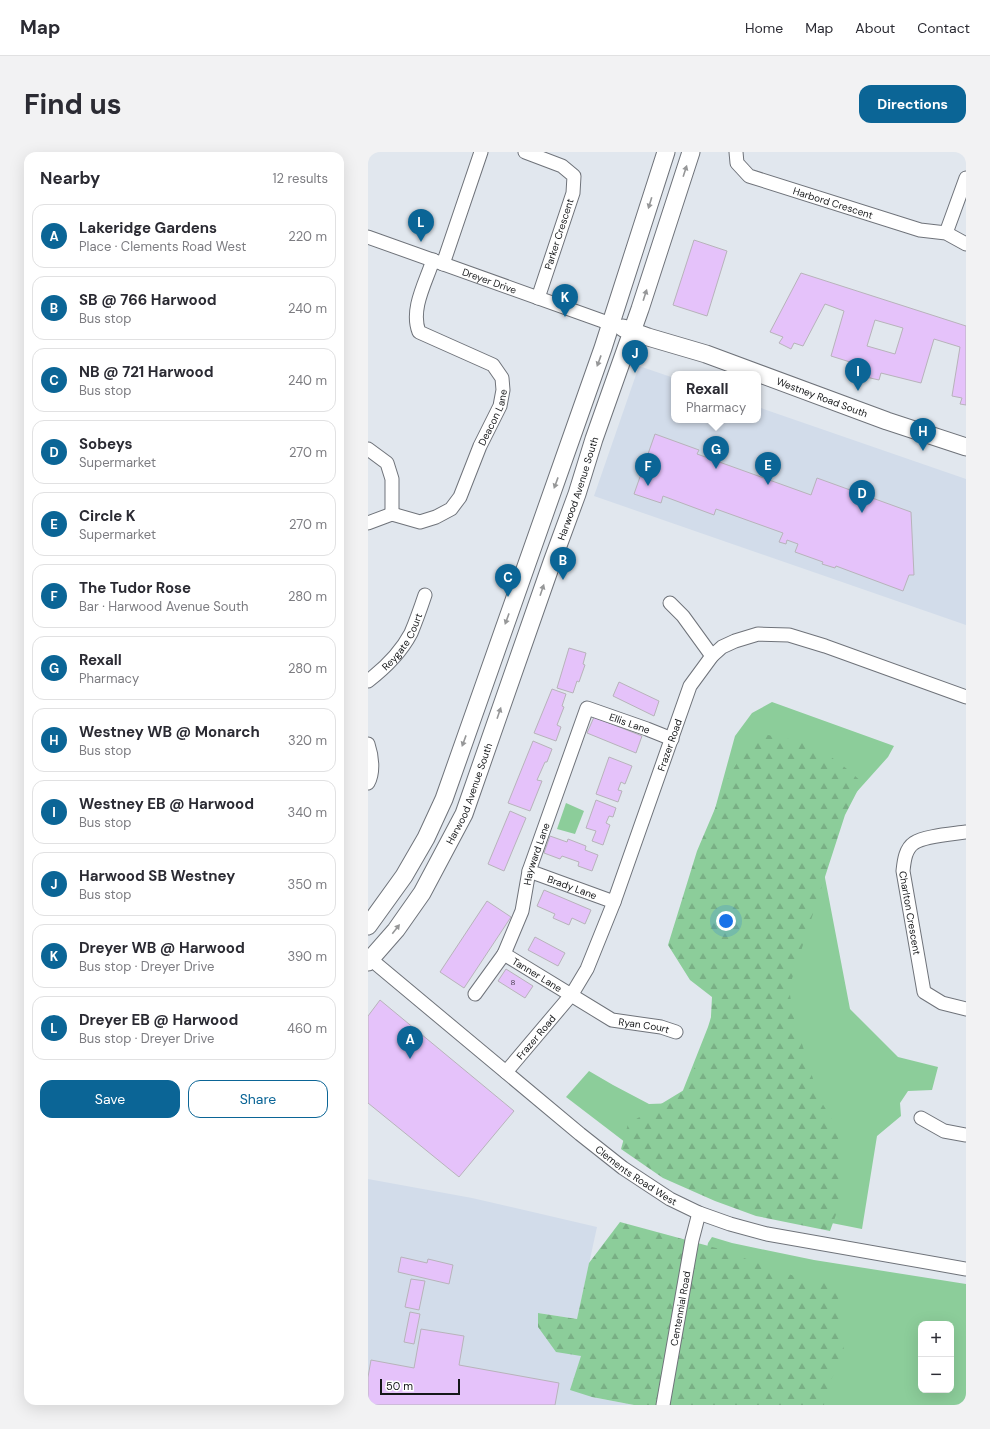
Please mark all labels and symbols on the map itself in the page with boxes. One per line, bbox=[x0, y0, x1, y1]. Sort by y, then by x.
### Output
one-way arrow bbox=[682, 165, 688, 177]
street label: Harbord Crescent bbox=[792, 184, 875, 221]
street label: Parker Crescent bbox=[541, 197, 577, 271]
one-way arrow bbox=[647, 197, 653, 209]
pin: L bbox=[408, 209, 434, 242]
street label: Dreyer Drive bbox=[461, 265, 519, 296]
pin: K bbox=[552, 284, 578, 317]
one-way arrow bbox=[642, 288, 648, 300]
pin: J bbox=[622, 340, 648, 373]
one-way arrow bbox=[596, 355, 602, 367]
pin: I bbox=[845, 358, 871, 391]
street label: Westney Road South bbox=[775, 374, 870, 420]
street label: Deacon Lane bbox=[475, 388, 510, 448]
pin: H bbox=[910, 418, 936, 451]
street label: Harwood Avenue South bbox=[554, 435, 601, 542]
pin: G bbox=[703, 436, 729, 469]
pin: E bbox=[755, 452, 781, 485]
pin: F bbox=[635, 453, 661, 486]
one-way arrow bbox=[552, 477, 558, 489]
pin: D bbox=[849, 480, 875, 513]
pin: B bbox=[550, 547, 576, 580]
pin: C bbox=[495, 564, 521, 597]
one-way arrow bbox=[539, 583, 545, 595]
street label: Reygate Court bbox=[379, 611, 425, 673]
one-way arrow bbox=[504, 613, 510, 625]
one-way arrow bbox=[497, 706, 503, 718]
street label: Ellis Lane bbox=[608, 710, 652, 736]
street label: Frazer Road bbox=[654, 717, 684, 773]
one-way arrow bbox=[461, 736, 467, 748]
street label: Harwood Avenue South bbox=[443, 741, 495, 846]
street label: Hayward Lane bbox=[520, 820, 552, 886]
street label: Charlton Crescent bbox=[897, 870, 924, 956]
street label: Brady Lane bbox=[546, 872, 599, 902]
your location bbox=[716, 911, 736, 931]
one-way arrow bbox=[391, 924, 400, 935]
street label: Tanner Lane bbox=[510, 954, 565, 995]
house number: 8 bbox=[511, 977, 516, 987]
street label: Frazer Road bbox=[513, 1012, 558, 1062]
street label: Ryan Court bbox=[618, 1015, 671, 1036]
pin: A bbox=[397, 1026, 423, 1059]
street label: Clements Road West bbox=[593, 1142, 679, 1208]
street label: Centennial Road bbox=[667, 1270, 693, 1347]
scale bar bbox=[380, 1377, 460, 1396]

